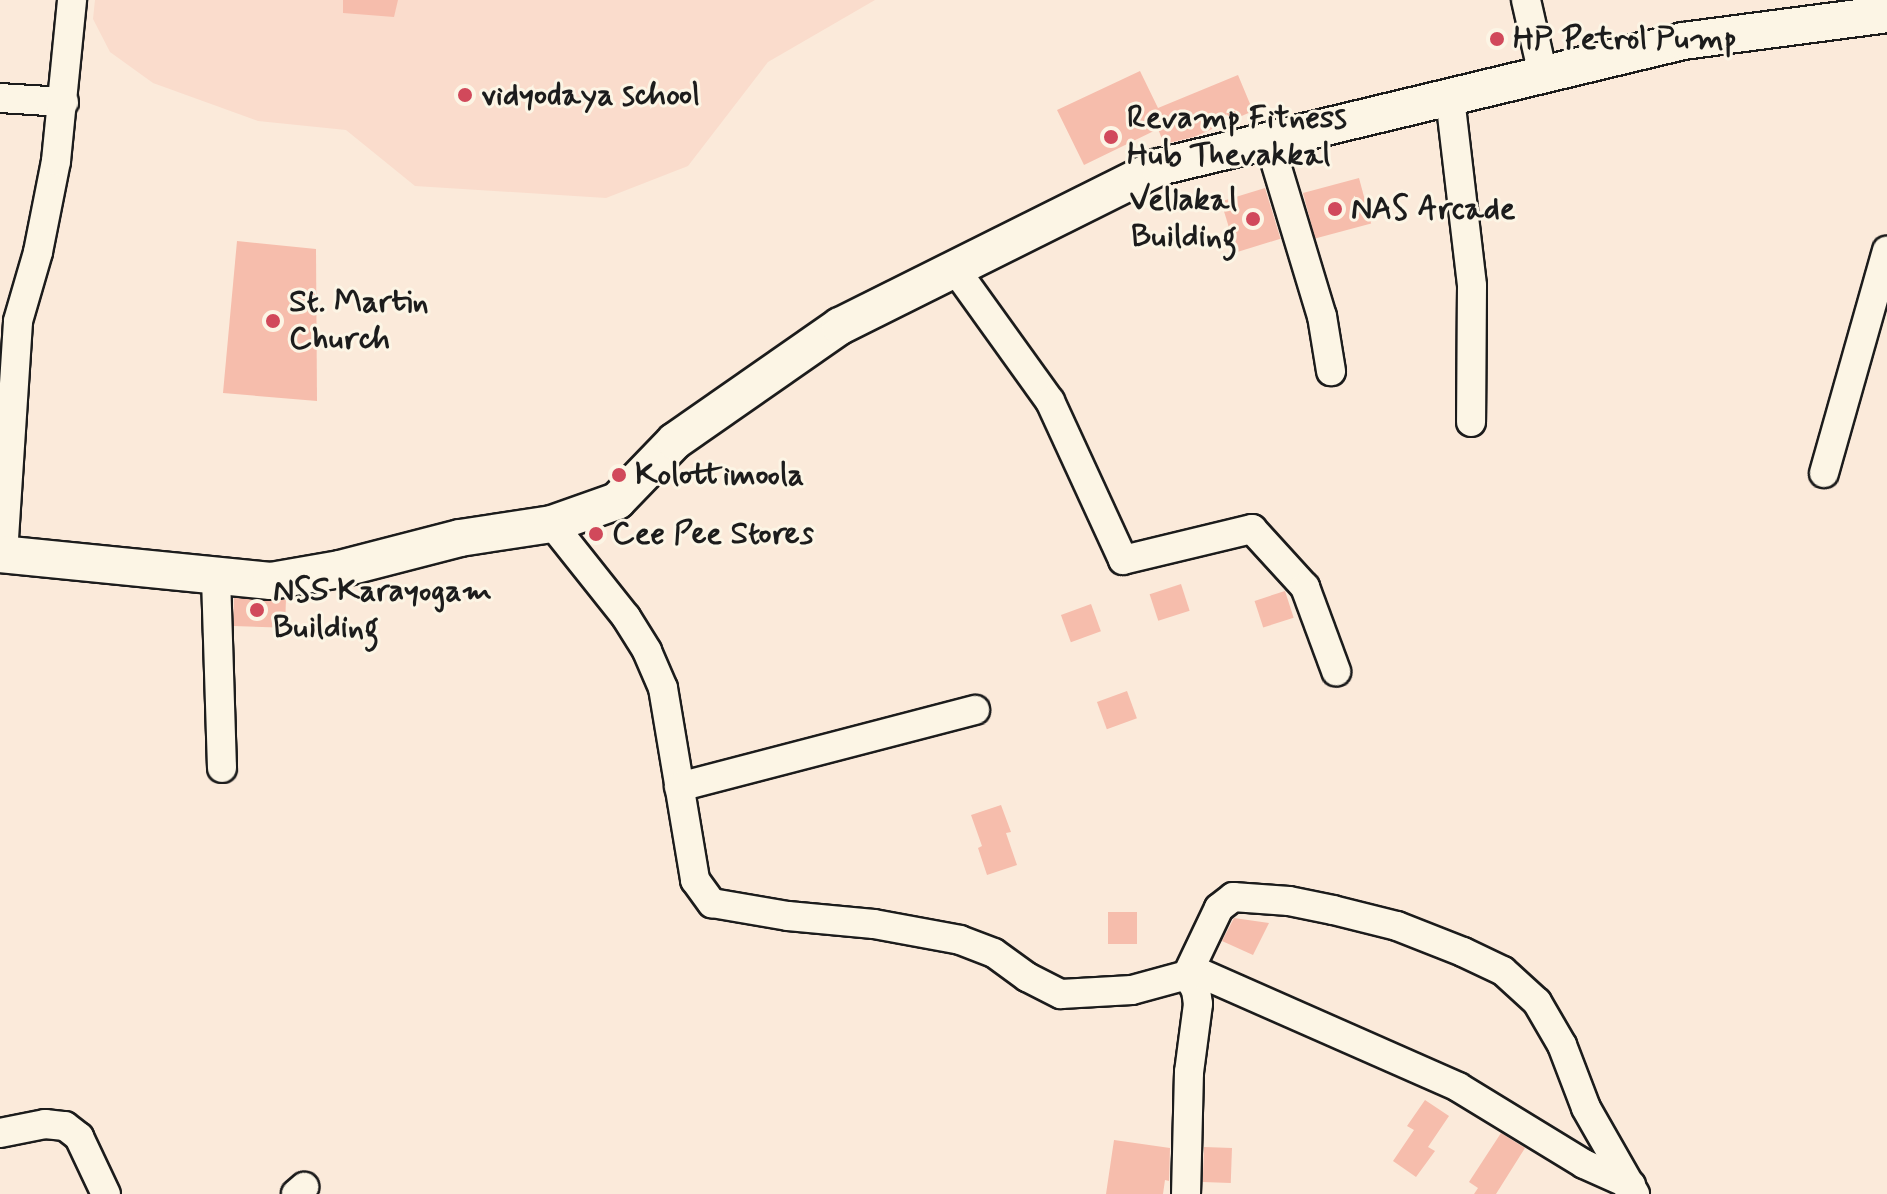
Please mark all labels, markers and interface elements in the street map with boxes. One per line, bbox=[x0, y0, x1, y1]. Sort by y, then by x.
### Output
place label: HP Petrol Pump bbox=[1513, 20, 1723, 58]
marker: HP Petrol Pump bbox=[1488, 30, 1506, 48]
place label: vidyodaya school bbox=[481, 76, 701, 114]
marker: vidyodaya school bbox=[456, 86, 474, 104]
place label: Revamp Fitness Hub Thevakkal bbox=[1127, 100, 1353, 175]
marker: Revamp Fitness Hub Thevakkal bbox=[1102, 128, 1120, 146]
place label: Vellakal Building bbox=[1129, 182, 1237, 257]
place label: NAS Arcade bbox=[1351, 190, 1514, 228]
marker: NAS Arcade bbox=[1326, 200, 1344, 218]
marker: Vellakal Building bbox=[1244, 210, 1262, 228]
place label: St. Martin Church bbox=[289, 284, 429, 359]
marker: St. Martin Church bbox=[264, 312, 282, 330]
place label: Kolottimoola bbox=[635, 456, 804, 494]
marker: Kolottimoola bbox=[610, 466, 628, 484]
place label: Cee Pee Stores bbox=[612, 515, 815, 553]
marker: Cee Pee Stores bbox=[587, 525, 605, 543]
place label: NSS Karayogam Building bbox=[273, 573, 492, 648]
marker: NSS Karayogam Building bbox=[248, 601, 266, 619]

